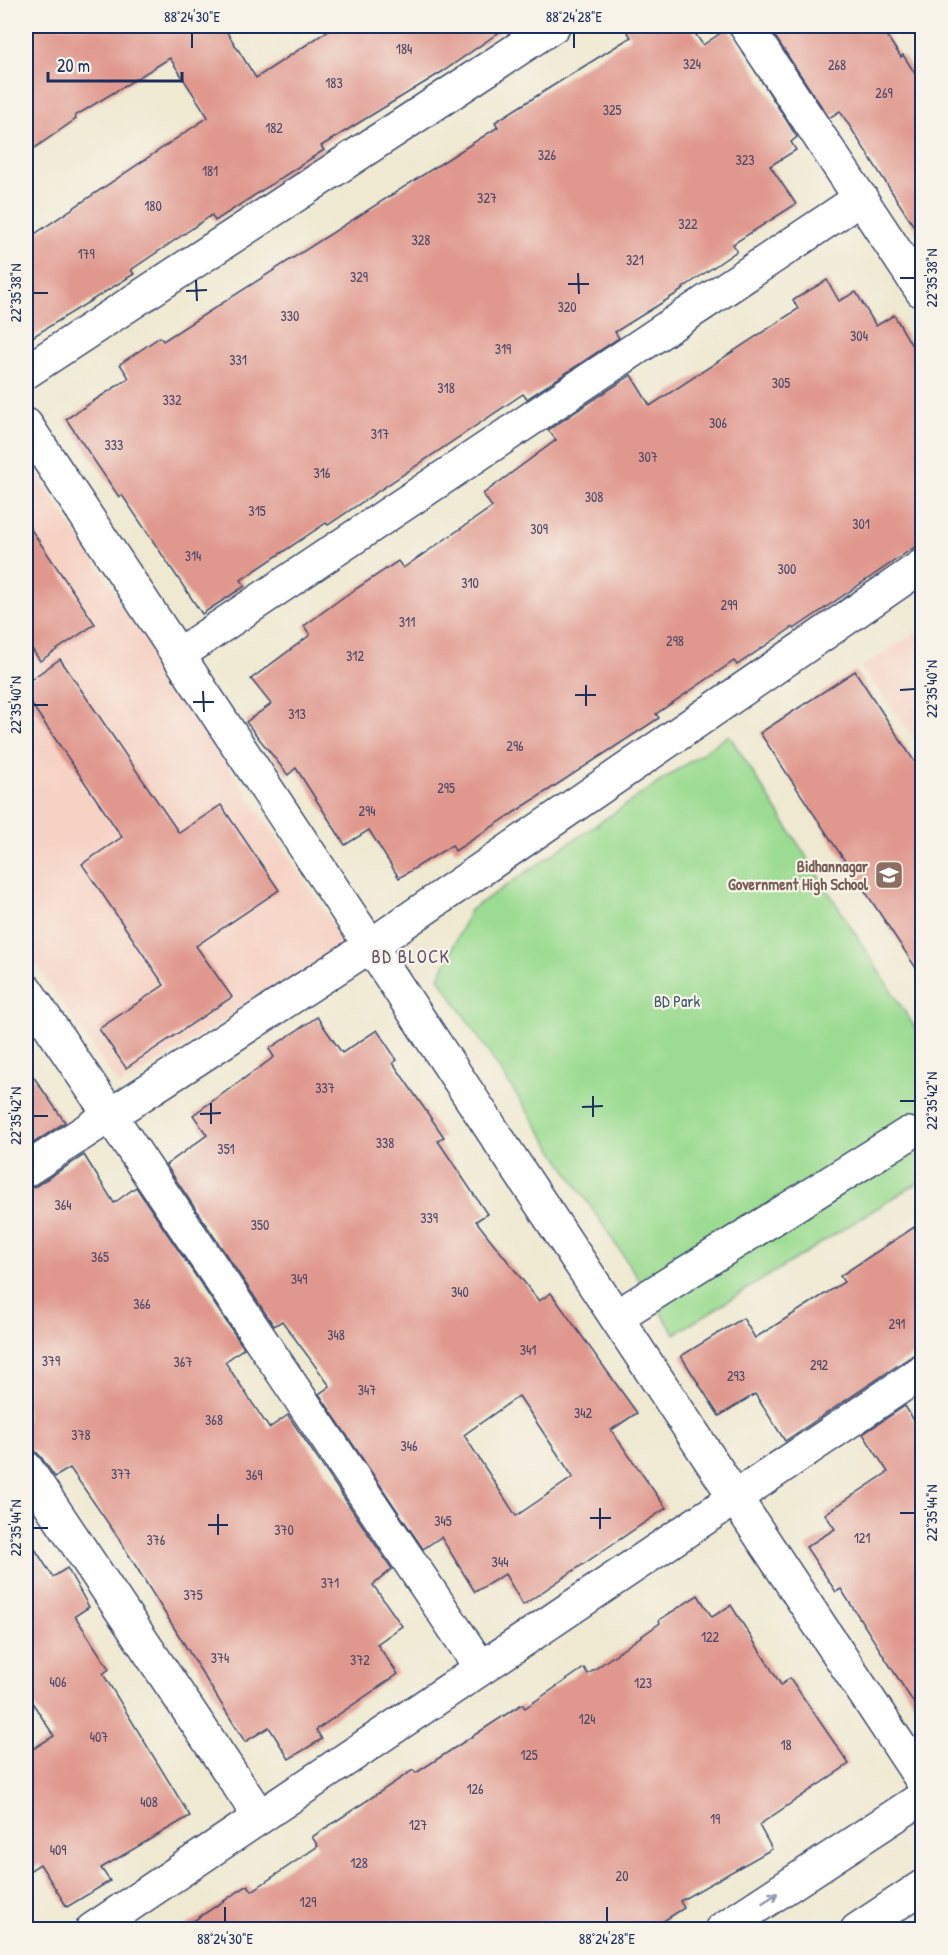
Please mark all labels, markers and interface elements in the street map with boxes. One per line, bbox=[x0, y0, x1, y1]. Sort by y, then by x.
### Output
text: 88°24'30"E bbox=[164, 6, 220, 27]
text: 88°24'28"E bbox=[546, 6, 603, 27]
house number: 184 bbox=[396, 39, 412, 58]
scale bar bbox=[48, 45, 182, 83]
text: 20 m bbox=[57, 53, 90, 78]
house number: 324 bbox=[683, 54, 701, 73]
house number: 268 bbox=[828, 55, 846, 74]
house number: 183 bbox=[325, 73, 343, 92]
house number: 269 bbox=[875, 83, 893, 102]
house number: 325 bbox=[603, 100, 621, 119]
house number: 182 bbox=[265, 118, 283, 137]
house number: 326 bbox=[538, 145, 557, 164]
house number: 323 bbox=[735, 150, 755, 169]
house number: 181 bbox=[202, 161, 218, 180]
house number: 327 bbox=[477, 188, 497, 207]
house number: 180 bbox=[144, 196, 162, 215]
house number: 322 bbox=[678, 214, 698, 233]
house number: 328 bbox=[412, 230, 430, 249]
house number: 179 bbox=[77, 244, 95, 263]
text: 22°35'38"N bbox=[921, 249, 942, 307]
house number: 321 bbox=[626, 250, 644, 269]
text: 22°35'38"N bbox=[5, 264, 26, 322]
house number: 329 bbox=[350, 267, 368, 286]
house number: 320 bbox=[557, 297, 577, 316]
house number: 330 bbox=[281, 306, 299, 325]
house number: 304 bbox=[850, 326, 868, 345]
house number: 319 bbox=[495, 339, 511, 358]
house number: 331 bbox=[229, 350, 247, 369]
house number: 305 bbox=[772, 373, 790, 392]
house number: 318 bbox=[437, 378, 455, 397]
house number: 332 bbox=[162, 390, 182, 409]
house number: 306 bbox=[709, 413, 727, 432]
house number: 317 bbox=[371, 424, 389, 443]
house number: 333 bbox=[105, 435, 123, 454]
house number: 307 bbox=[638, 447, 658, 466]
house number: 316 bbox=[314, 463, 331, 482]
house number: 308 bbox=[585, 487, 603, 506]
house number: 315 bbox=[248, 501, 266, 520]
house number: 301 bbox=[852, 514, 870, 533]
house number: 309 bbox=[530, 519, 548, 538]
house number: 314 bbox=[185, 546, 201, 565]
house number: 300 bbox=[778, 559, 796, 578]
house number: 310 bbox=[461, 573, 479, 592]
house number: 299 bbox=[721, 595, 737, 614]
house number: 311 bbox=[399, 612, 415, 631]
house number: 298 bbox=[666, 631, 684, 650]
house number: 312 bbox=[346, 646, 364, 665]
text: 22°35'40"N bbox=[921, 660, 942, 718]
text: 22°35'40"N bbox=[5, 676, 26, 734]
house number: 313 bbox=[288, 704, 306, 723]
house number: 296 bbox=[506, 736, 524, 755]
house number: 295 bbox=[437, 778, 455, 797]
house number: 294 bbox=[359, 801, 375, 820]
place label: Bidhannagar Government High School bbox=[728, 855, 869, 896]
school or university icon: Bidhannagar Government High School bbox=[873, 859, 905, 891]
district label: BD BLOCK bbox=[372, 944, 450, 969]
park label: BD Park bbox=[654, 990, 700, 1012]
text: 22°35'42"N bbox=[921, 1072, 942, 1130]
house number: 337 bbox=[315, 1078, 335, 1097]
text: 22°35'42"N bbox=[5, 1087, 26, 1145]
house number: 338 bbox=[376, 1133, 394, 1152]
house number: 351 bbox=[217, 1139, 235, 1158]
house number: 364 bbox=[54, 1195, 72, 1214]
house number: 339 bbox=[420, 1208, 438, 1227]
house number: 350 bbox=[251, 1215, 269, 1234]
house number: 365 bbox=[91, 1247, 109, 1266]
house number: 349 bbox=[291, 1269, 307, 1288]
house number: 340 bbox=[451, 1282, 469, 1301]
house number: 366 bbox=[133, 1294, 151, 1313]
house number: 291 bbox=[889, 1314, 905, 1333]
house number: 348 bbox=[327, 1325, 345, 1344]
house number: 341 bbox=[520, 1340, 536, 1359]
house number: 379 bbox=[42, 1351, 60, 1370]
house number: 367 bbox=[174, 1352, 192, 1371]
house number: 292 bbox=[810, 1355, 829, 1374]
house number: 293 bbox=[727, 1366, 745, 1385]
house number: 347 bbox=[358, 1380, 376, 1399]
house number: 342 bbox=[574, 1403, 592, 1422]
house number: 368 bbox=[205, 1410, 223, 1429]
house number: 378 bbox=[71, 1425, 91, 1444]
house number: 346 bbox=[400, 1436, 418, 1455]
house number: 377 bbox=[111, 1464, 131, 1483]
house number: 369 bbox=[246, 1465, 263, 1484]
text: 22°35'44"N bbox=[921, 1485, 942, 1541]
text: 22°35'44"N bbox=[5, 1500, 26, 1556]
house number: 345 bbox=[434, 1511, 452, 1530]
house number: 370 bbox=[274, 1520, 294, 1539]
house number: 121 bbox=[854, 1528, 870, 1547]
house number: 376 bbox=[147, 1530, 166, 1549]
house number: 344 bbox=[492, 1552, 508, 1571]
house number: 371 bbox=[321, 1573, 339, 1592]
house number: 375 bbox=[183, 1585, 203, 1604]
house number: 122 bbox=[701, 1627, 720, 1646]
house number: 374 bbox=[211, 1648, 229, 1667]
house number: 372 bbox=[350, 1650, 370, 1669]
house number: 406 bbox=[49, 1672, 67, 1691]
house number: 123 bbox=[634, 1673, 652, 1692]
house number: 124 bbox=[579, 1709, 595, 1728]
house number: 407 bbox=[90, 1727, 108, 1746]
house number: 18 bbox=[780, 1735, 792, 1754]
house number: 125 bbox=[520, 1745, 538, 1764]
house number: 126 bbox=[466, 1779, 484, 1798]
house number: 408 bbox=[140, 1792, 158, 1811]
house number: 19 bbox=[710, 1809, 720, 1828]
house number: 127 bbox=[409, 1815, 427, 1834]
house number: 409 bbox=[50, 1840, 66, 1859]
house number: 128 bbox=[350, 1853, 368, 1872]
house number: 20 bbox=[616, 1866, 628, 1885]
one-way arrow bbox=[761, 1891, 778, 1904]
house number: 129 bbox=[300, 1892, 316, 1911]
text: 88°24'30"E bbox=[197, 1928, 253, 1949]
text: 88°24'28"E bbox=[579, 1928, 636, 1949]

